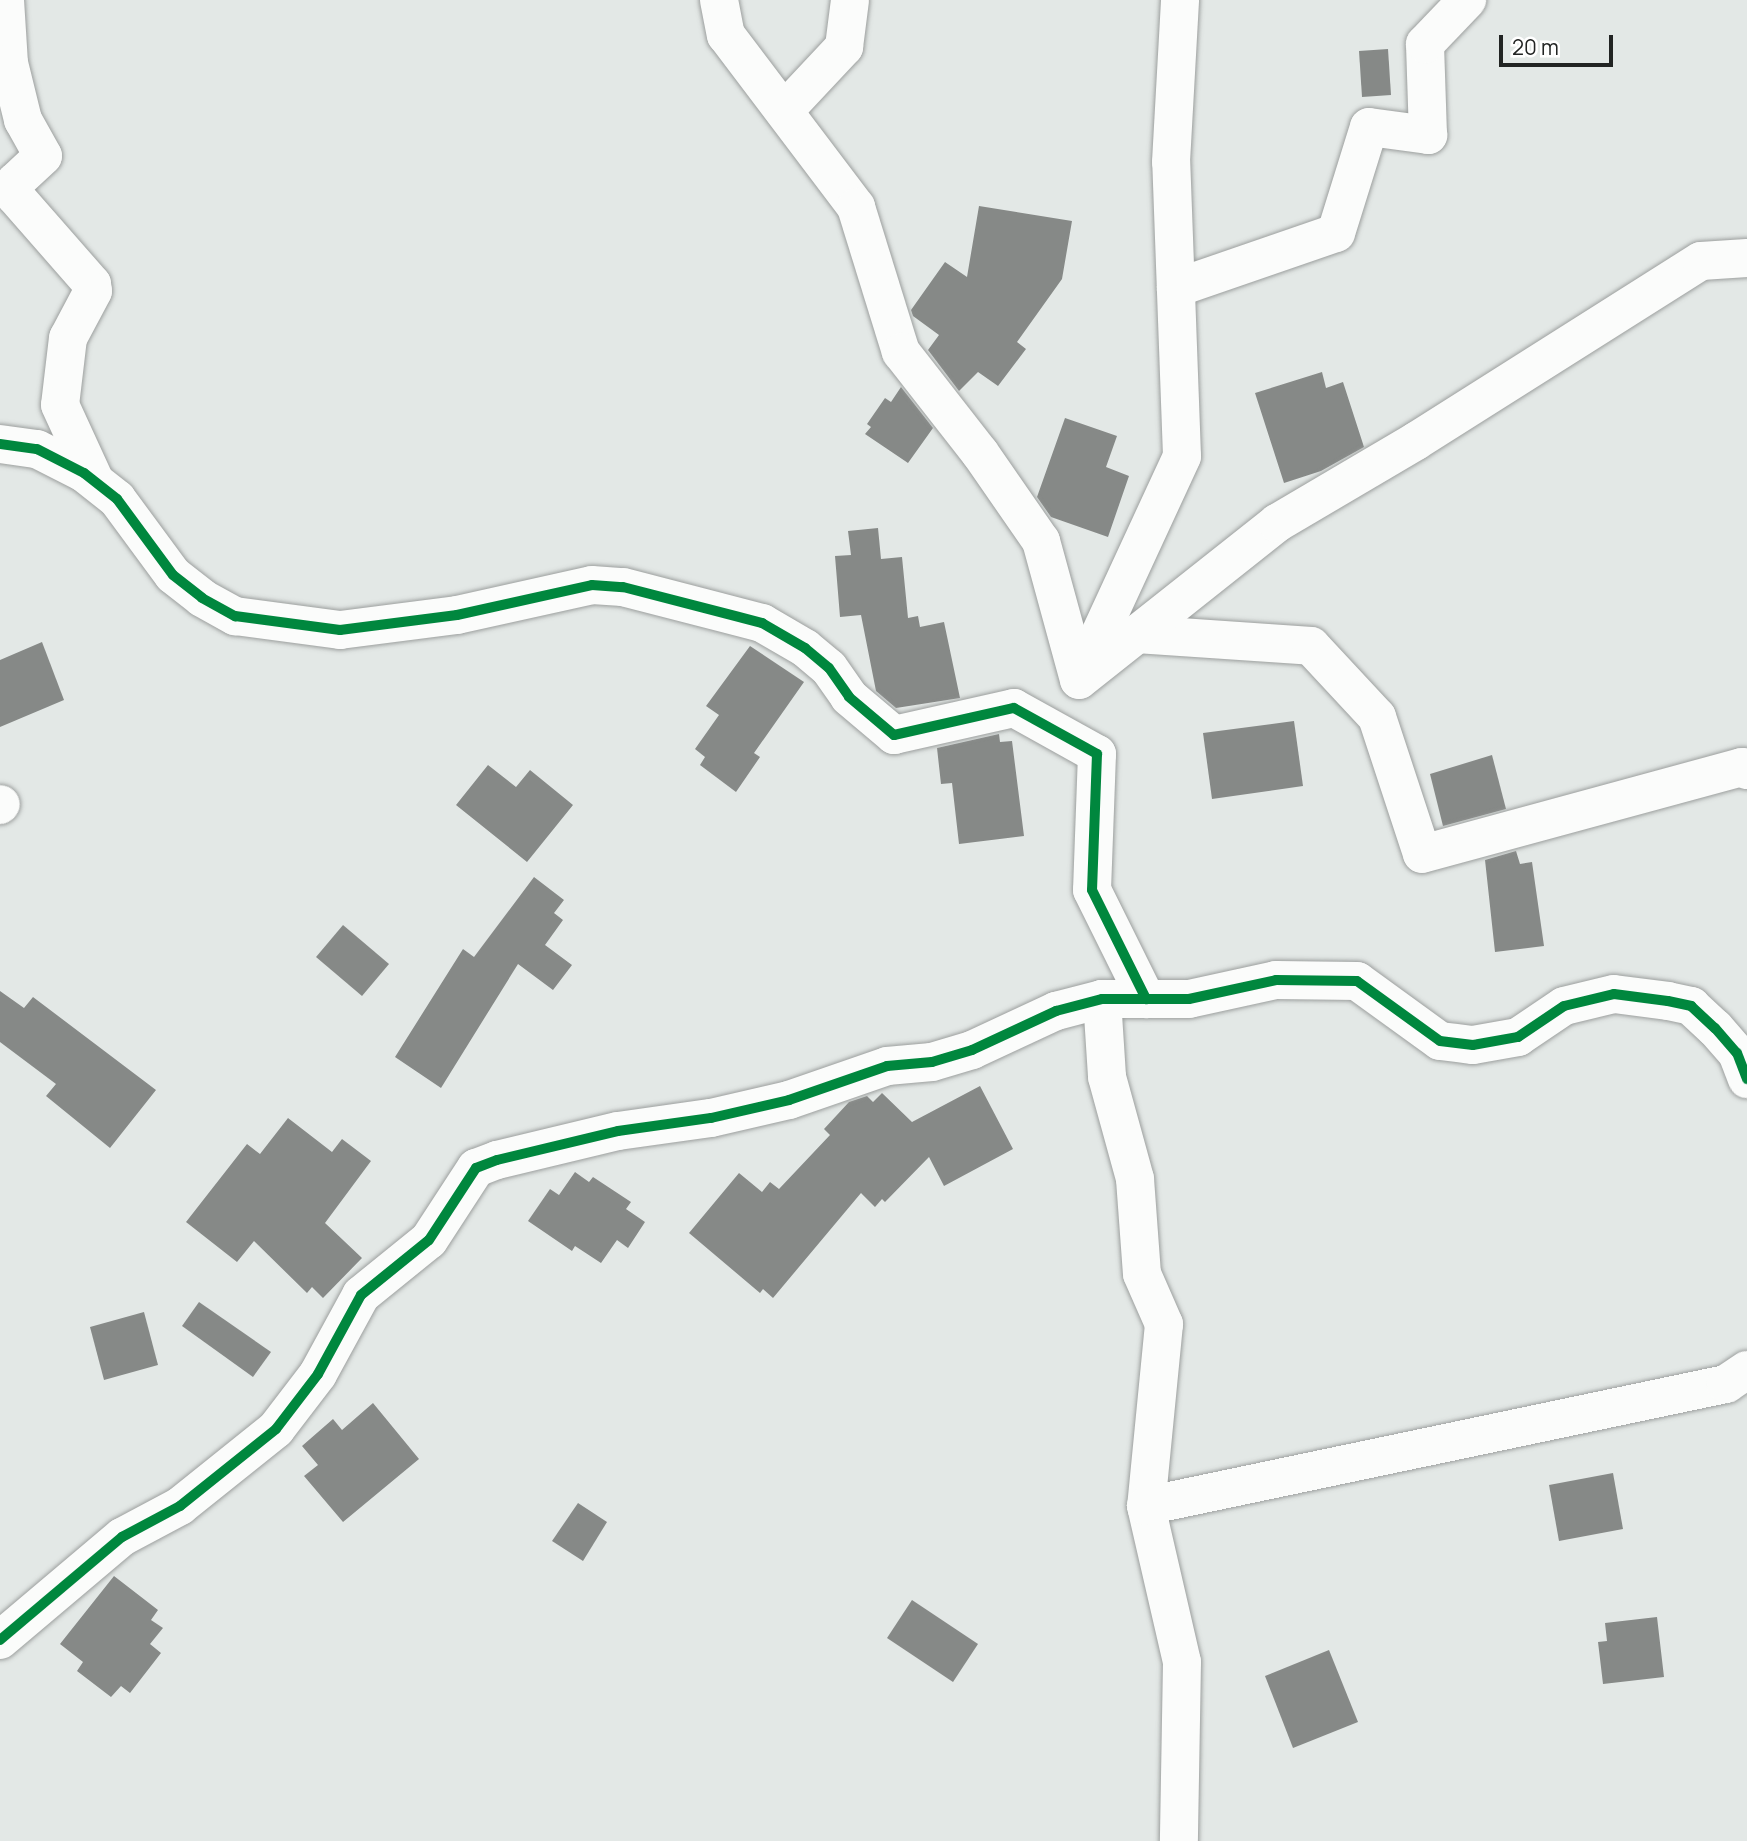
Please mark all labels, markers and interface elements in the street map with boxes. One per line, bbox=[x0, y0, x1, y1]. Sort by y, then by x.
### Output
scale bar bbox=[1502, 21, 1616, 65]
text: 20 m bbox=[1512, 33, 1559, 61]

